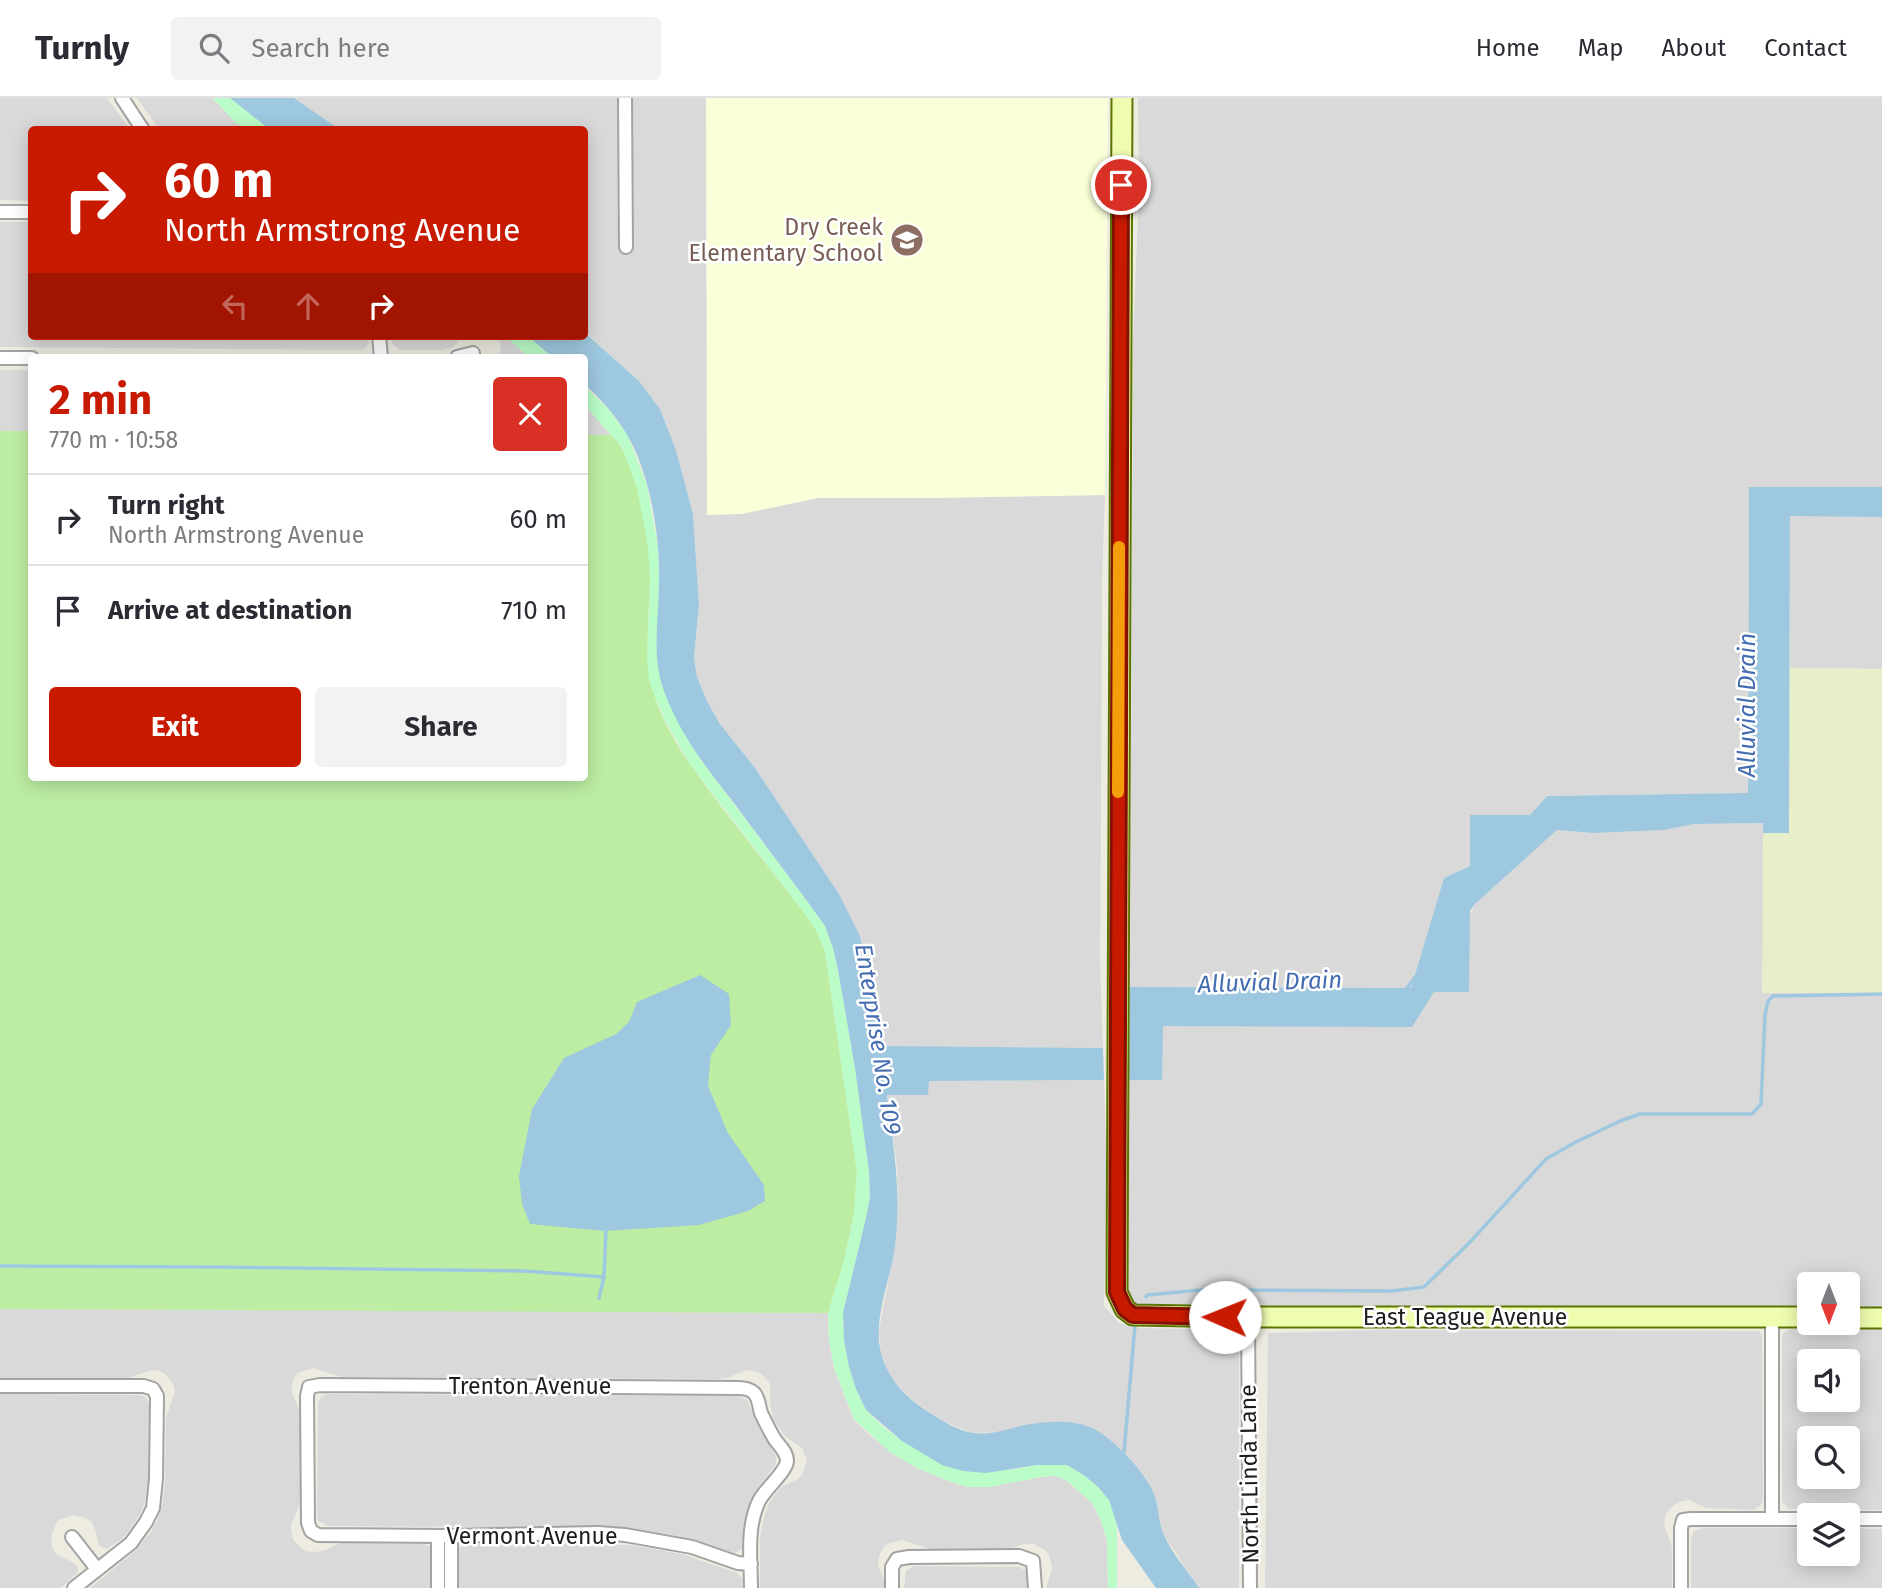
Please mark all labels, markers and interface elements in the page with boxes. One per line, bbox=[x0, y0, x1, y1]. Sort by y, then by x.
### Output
search box bbox=[171, 17, 661, 80]
text: Turnly bbox=[35, 28, 129, 68]
icon: search bbox=[195, 29, 233, 67]
text: Search here bbox=[251, 33, 390, 64]
text: Home bbox=[1476, 34, 1540, 62]
text: Map bbox=[1578, 34, 1624, 62]
text: About bbox=[1662, 34, 1726, 62]
text: Contact bbox=[1764, 34, 1847, 62]
text: 60 m bbox=[164, 151, 273, 210]
icon: right bbox=[49, 154, 140, 245]
pin bbox=[1091, 155, 1151, 215]
icon: arrive bbox=[1102, 166, 1140, 204]
text: North Armstrong Avenue bbox=[164, 211, 520, 249]
place label: Dry Creek Elementary School bbox=[688, 213, 883, 267]
school or university icon: Dry Creek Elementary School bbox=[888, 221, 926, 259]
icon: left bbox=[216, 287, 254, 325]
icon: ahead bbox=[289, 287, 327, 325]
icon: right bbox=[362, 287, 400, 325]
text: 2 min bbox=[49, 375, 152, 425]
button: close bbox=[493, 377, 567, 451]
text: 770 m · 10:58 bbox=[49, 426, 178, 454]
text: Turn right bbox=[108, 490, 225, 521]
icon: right bbox=[49, 501, 87, 539]
text: 60 m bbox=[509, 504, 567, 535]
text: North Armstrong Avenue bbox=[108, 521, 364, 549]
icon: arrive bbox=[49, 592, 87, 630]
text: Arrive at destination bbox=[108, 595, 352, 626]
text: 710 m bbox=[501, 595, 567, 626]
water label: Alluvial Drain bbox=[1733, 633, 1761, 778]
button: Exit bbox=[49, 687, 301, 767]
button: Share bbox=[315, 687, 567, 767]
water label: Enterprise No. 109 bbox=[849, 942, 907, 1136]
water label: Alluvial Drain bbox=[1196, 965, 1343, 999]
north arrow bbox=[1797, 1272, 1860, 1335]
map controls bbox=[1797, 1272, 1860, 1566]
position arrow bbox=[1188, 1280, 1262, 1354]
street label: East Teague Avenue bbox=[1363, 1303, 1567, 1331]
button: sound bbox=[1797, 1349, 1860, 1412]
street label: Trenton Avenue bbox=[449, 1372, 611, 1400]
street label: North Linda Lane bbox=[1233, 1384, 1265, 1564]
button: search bbox=[1797, 1426, 1860, 1489]
button: layers bbox=[1797, 1503, 1860, 1566]
street label: Vermont Avenue bbox=[447, 1522, 617, 1550]

